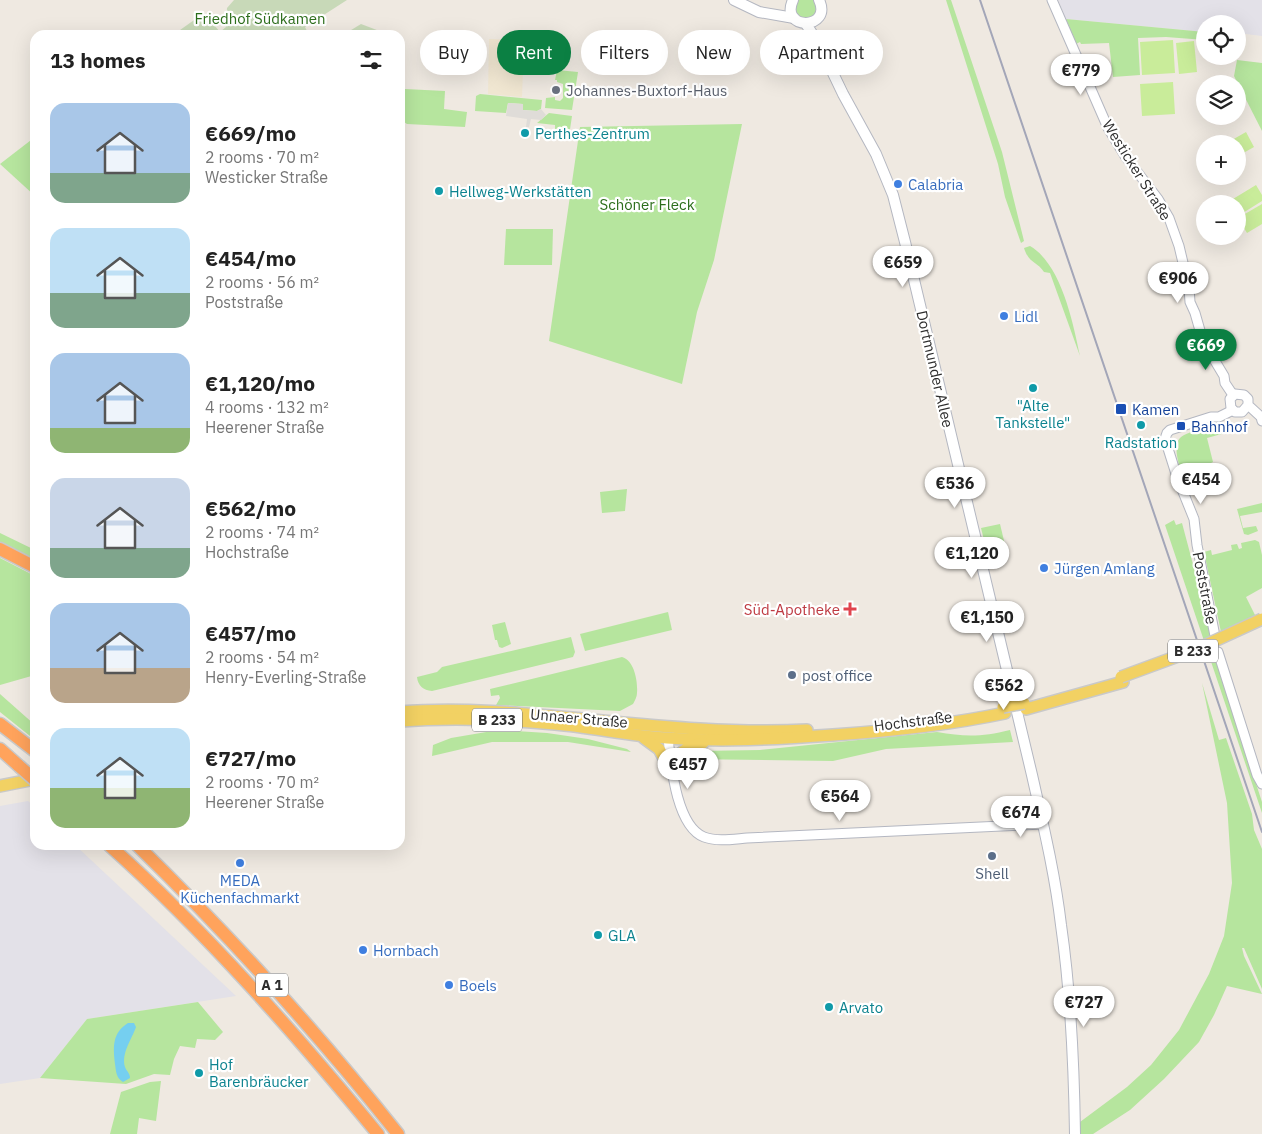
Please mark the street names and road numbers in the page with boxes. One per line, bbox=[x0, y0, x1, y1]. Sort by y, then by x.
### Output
street label: Westicker Straße bbox=[1098, 116, 1176, 224]
street label: Dortmunder Allee bbox=[912, 309, 958, 429]
street label: Poststraße bbox=[1189, 550, 1221, 626]
road number: B 233 bbox=[1168, 640, 1218, 662]
street label: Unnaer Straße bbox=[529, 704, 629, 732]
street label: Hochstraße bbox=[873, 707, 953, 735]
road number: B 233 bbox=[472, 708, 522, 732]
road number: A 1 bbox=[256, 974, 288, 996]

